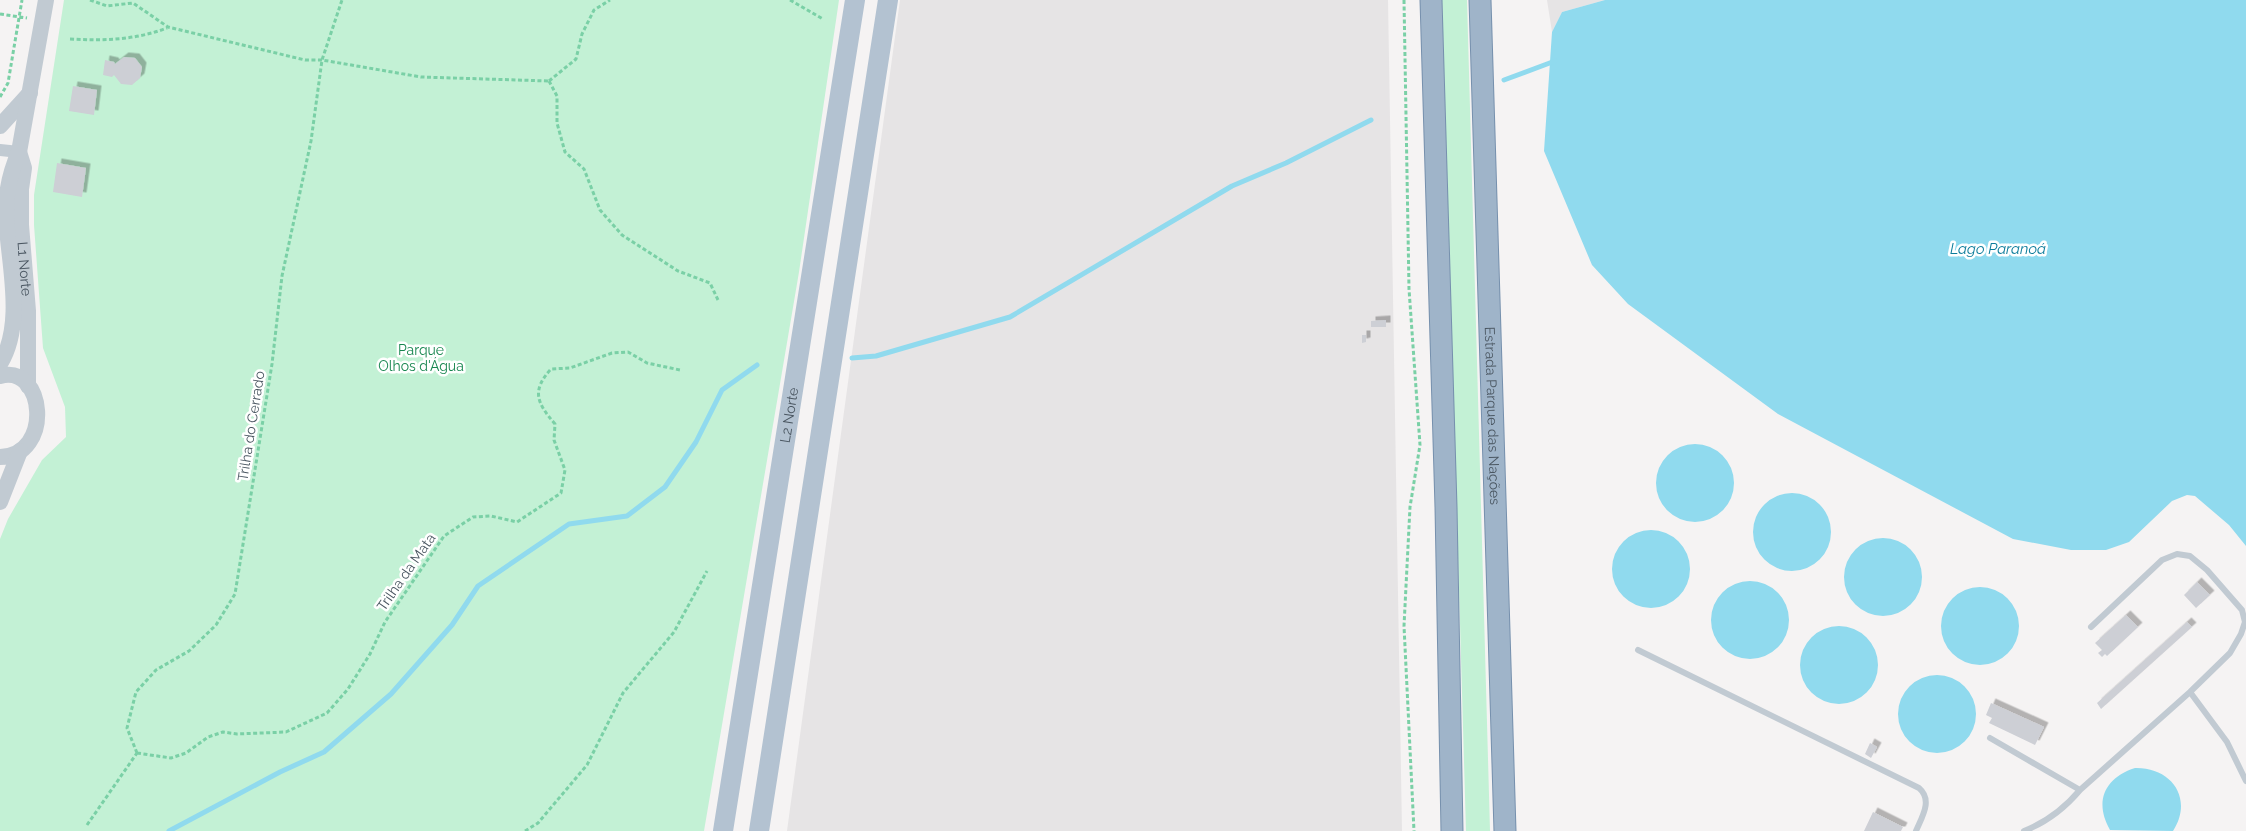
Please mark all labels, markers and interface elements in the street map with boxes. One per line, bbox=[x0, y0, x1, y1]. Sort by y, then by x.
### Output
water label: Lago Paranoá bbox=[1950, 240, 2046, 258]
street label: L1 Norte bbox=[14, 241, 35, 297]
street label: Estrada Parque das Nações bbox=[1482, 326, 1503, 505]
park label: Parque Olhos d'Água bbox=[378, 342, 464, 374]
street label: Trilha do Cerrado bbox=[234, 370, 268, 482]
street label: L2 Norte bbox=[777, 386, 801, 444]
street label: Trilha da Mata bbox=[374, 530, 438, 614]

